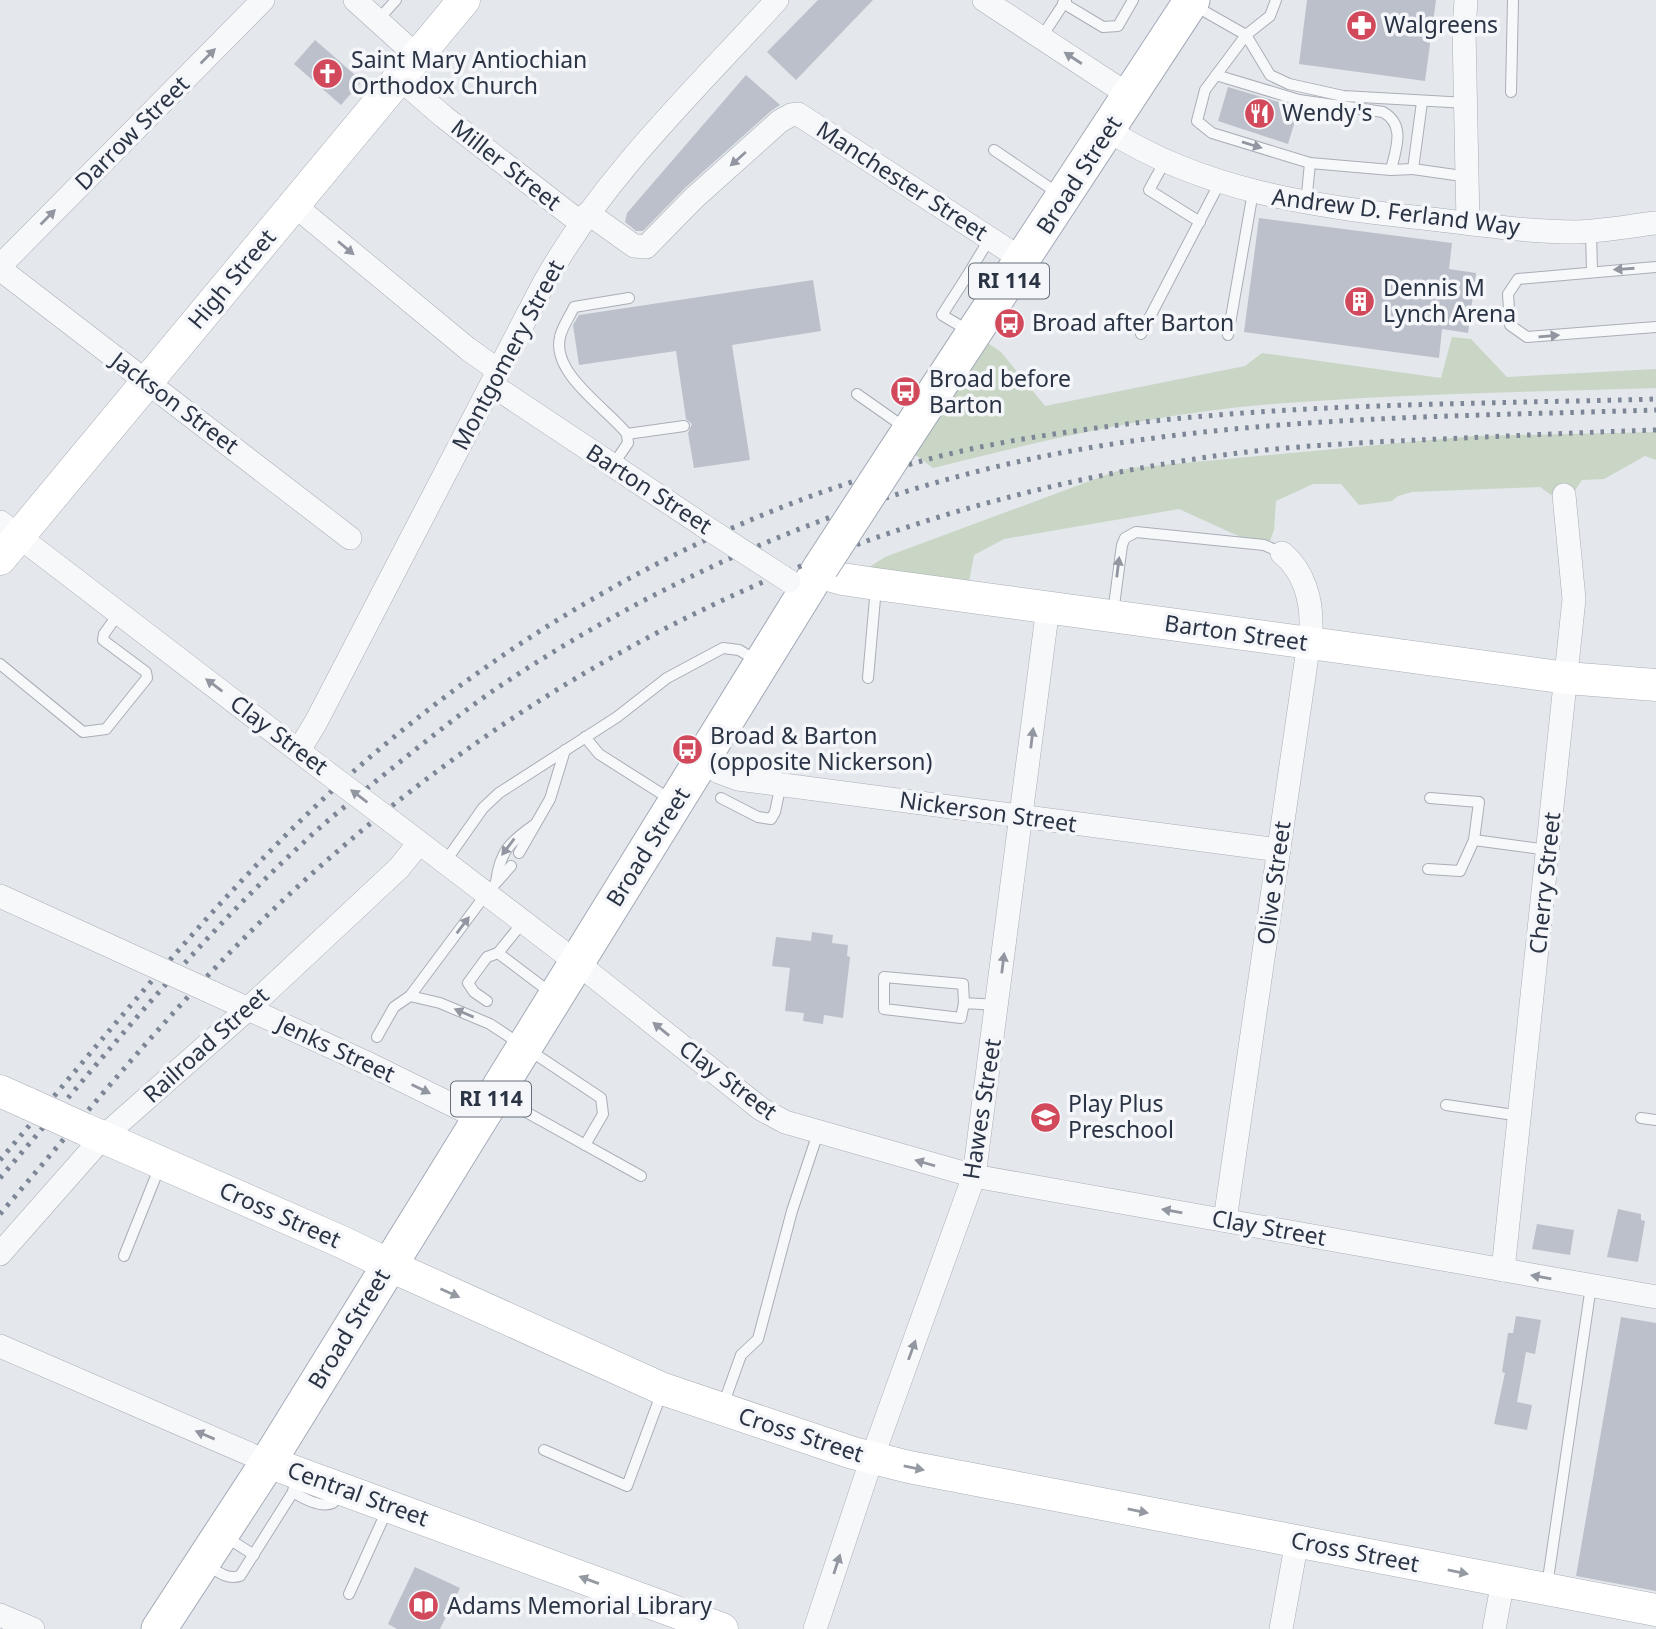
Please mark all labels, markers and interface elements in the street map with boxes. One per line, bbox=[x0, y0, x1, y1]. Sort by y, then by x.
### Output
pharmacy icon: Walgreens bbox=[1344, 8, 1378, 42]
place label: Walgreens bbox=[1384, 8, 1498, 40]
place label: Saint Mary Antiochian Orthodox Church bbox=[351, 43, 587, 101]
one-way arrow bbox=[200, 47, 217, 64]
one-way arrow bbox=[1063, 52, 1083, 65]
church icon: Saint Mary Antiochian Orthodox Church bbox=[311, 56, 345, 90]
street label: Darrow Street bbox=[67, 68, 196, 197]
restaurant icon: Wendy's bbox=[1242, 96, 1276, 130]
place label: Wendy's bbox=[1282, 96, 1372, 128]
street label: Broad Street bbox=[1028, 109, 1128, 240]
street label: Miller Street bbox=[445, 111, 568, 217]
street label: Manchester Street bbox=[811, 113, 994, 248]
one-way arrow bbox=[1241, 141, 1262, 151]
one-way arrow bbox=[730, 150, 747, 166]
street label: Andrew D. Ferland Way bbox=[1270, 180, 1522, 242]
one-way arrow bbox=[39, 210, 56, 226]
street label: High Street bbox=[180, 222, 283, 335]
one-way arrow bbox=[338, 240, 355, 255]
street label: Montgomery Street bbox=[443, 254, 571, 455]
road number: RI 114 bbox=[969, 264, 1049, 298]
one-way arrow bbox=[1613, 264, 1635, 275]
place label: Dennis M Lynch Arena bbox=[1383, 271, 1516, 329]
building icon: Dennis M Lynch Arena bbox=[1343, 284, 1377, 318]
bus stop icon: Broad after Barton bbox=[992, 306, 1026, 340]
place label: Broad after Barton bbox=[1032, 306, 1234, 338]
one-way arrow bbox=[1538, 330, 1560, 341]
street label: Jackson Street bbox=[104, 343, 246, 461]
place label: Broad before Barton bbox=[929, 362, 1071, 420]
bus stop icon: Broad before Barton bbox=[889, 375, 923, 409]
street label: Barton Street bbox=[580, 436, 719, 541]
one-way arrow bbox=[1113, 556, 1124, 578]
street label: Barton Street bbox=[1163, 606, 1310, 658]
one-way arrow bbox=[205, 678, 223, 693]
street label: Clay Street bbox=[224, 687, 335, 782]
place label: Broad & Barton (opposite Nickerson) bbox=[710, 719, 932, 777]
one-way arrow bbox=[1026, 726, 1037, 748]
bus stop icon: Broad & Barton (opposite Nickerson) bbox=[670, 732, 704, 766]
street label: Broad Street bbox=[598, 781, 697, 912]
street label: Nickerson Street bbox=[898, 783, 1079, 839]
one-way arrow bbox=[350, 789, 368, 804]
street label: Cherry Street bbox=[1521, 810, 1567, 956]
street label: Olive Street bbox=[1248, 819, 1298, 947]
one-way arrow bbox=[501, 838, 516, 856]
one-way arrow bbox=[456, 916, 470, 934]
one-way arrow bbox=[997, 952, 1008, 974]
street label: Railroad Street bbox=[135, 979, 275, 1109]
street label: Jenks Street bbox=[270, 1006, 401, 1089]
one-way arrow bbox=[454, 1008, 475, 1019]
one-way arrow bbox=[652, 1022, 670, 1037]
street label: Clay Street bbox=[673, 1032, 784, 1127]
street label: Hawes Street bbox=[954, 1036, 1008, 1182]
road number: RI 114 bbox=[451, 1082, 531, 1116]
one-way arrow bbox=[411, 1083, 431, 1095]
place label: Play Plus Preschool bbox=[1068, 1087, 1174, 1145]
school or university icon: Play Plus Preschool bbox=[1028, 1100, 1062, 1134]
one-way arrow bbox=[914, 1158, 935, 1168]
street label: Cross Street bbox=[215, 1173, 346, 1255]
street label: Clay Street bbox=[1210, 1201, 1329, 1253]
one-way arrow bbox=[1161, 1205, 1183, 1216]
street label: Broad Street bbox=[300, 1262, 397, 1395]
one-way arrow bbox=[1529, 1271, 1551, 1282]
one-way arrow bbox=[440, 1287, 460, 1299]
one-way arrow bbox=[907, 1339, 918, 1360]
street label: Cross Street bbox=[735, 1399, 868, 1469]
one-way arrow bbox=[195, 1429, 215, 1441]
street label: Central Street bbox=[283, 1453, 433, 1533]
one-way arrow bbox=[903, 1462, 925, 1473]
one-way arrow bbox=[1127, 1505, 1149, 1516]
street label: Cross Street bbox=[1288, 1523, 1422, 1579]
one-way arrow bbox=[832, 1554, 843, 1575]
one-way arrow bbox=[1447, 1567, 1469, 1578]
one-way arrow bbox=[578, 1574, 599, 1585]
library icon: Adams Memorial Library bbox=[407, 1589, 441, 1623]
place label: Adams Memorial Library bbox=[447, 1589, 712, 1621]

